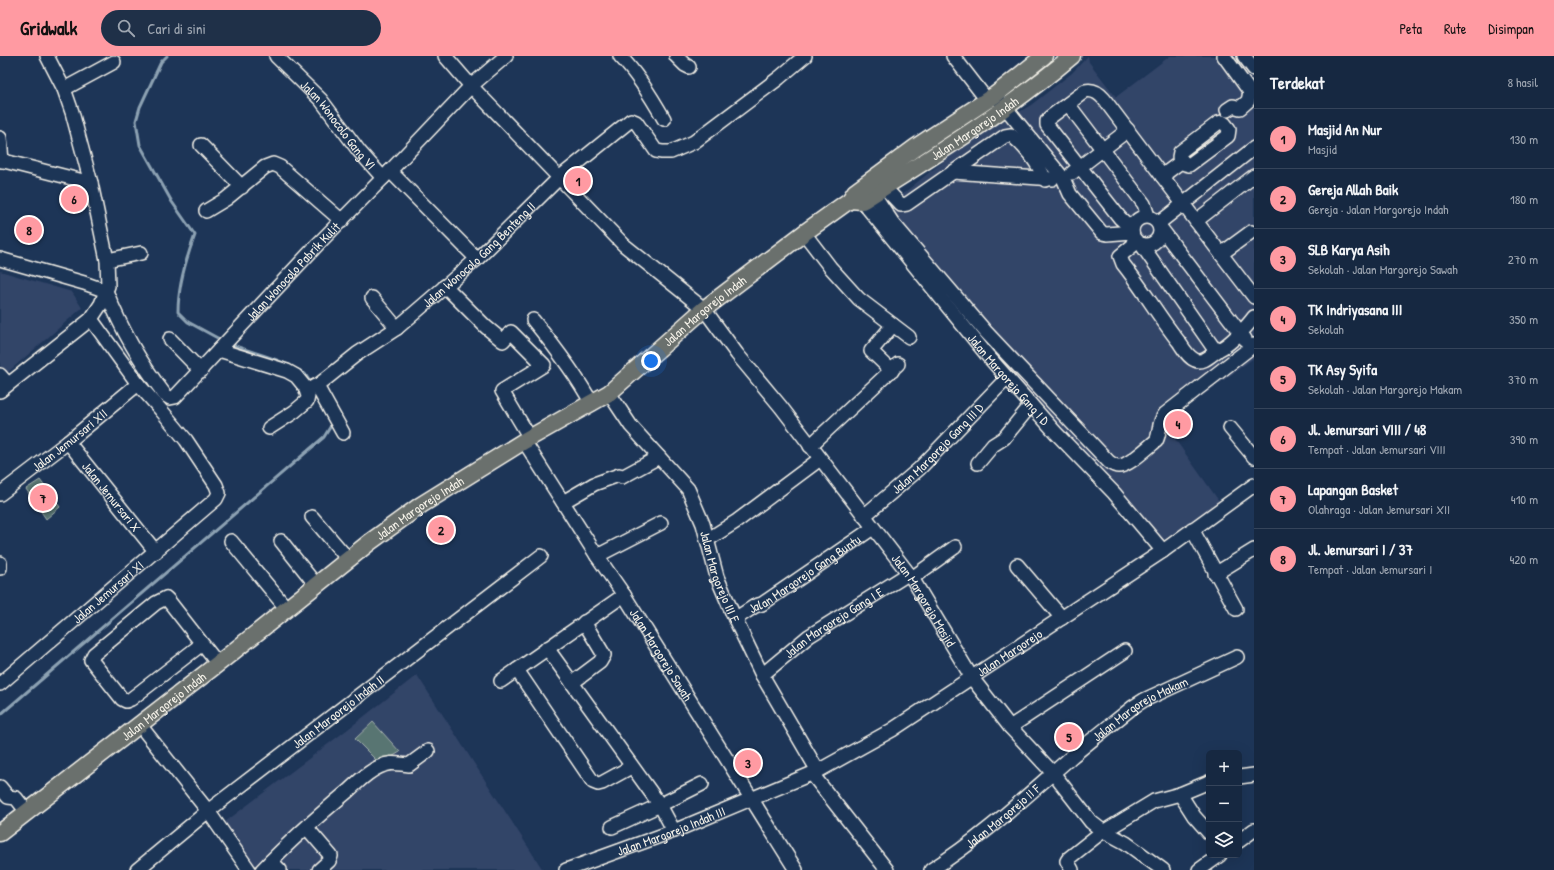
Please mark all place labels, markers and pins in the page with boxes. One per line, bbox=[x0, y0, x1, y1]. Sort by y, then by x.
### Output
pin: 1 bbox=[565, 166, 591, 196]
pin: 6 bbox=[61, 184, 87, 214]
pin: 8 bbox=[16, 215, 42, 245]
pin: 4 bbox=[1165, 409, 1191, 439]
pin: 7 bbox=[30, 483, 56, 513]
pin: 2 bbox=[428, 515, 454, 545]
pin: 5 bbox=[1056, 722, 1082, 752]
pin: 3 bbox=[735, 748, 761, 778]

